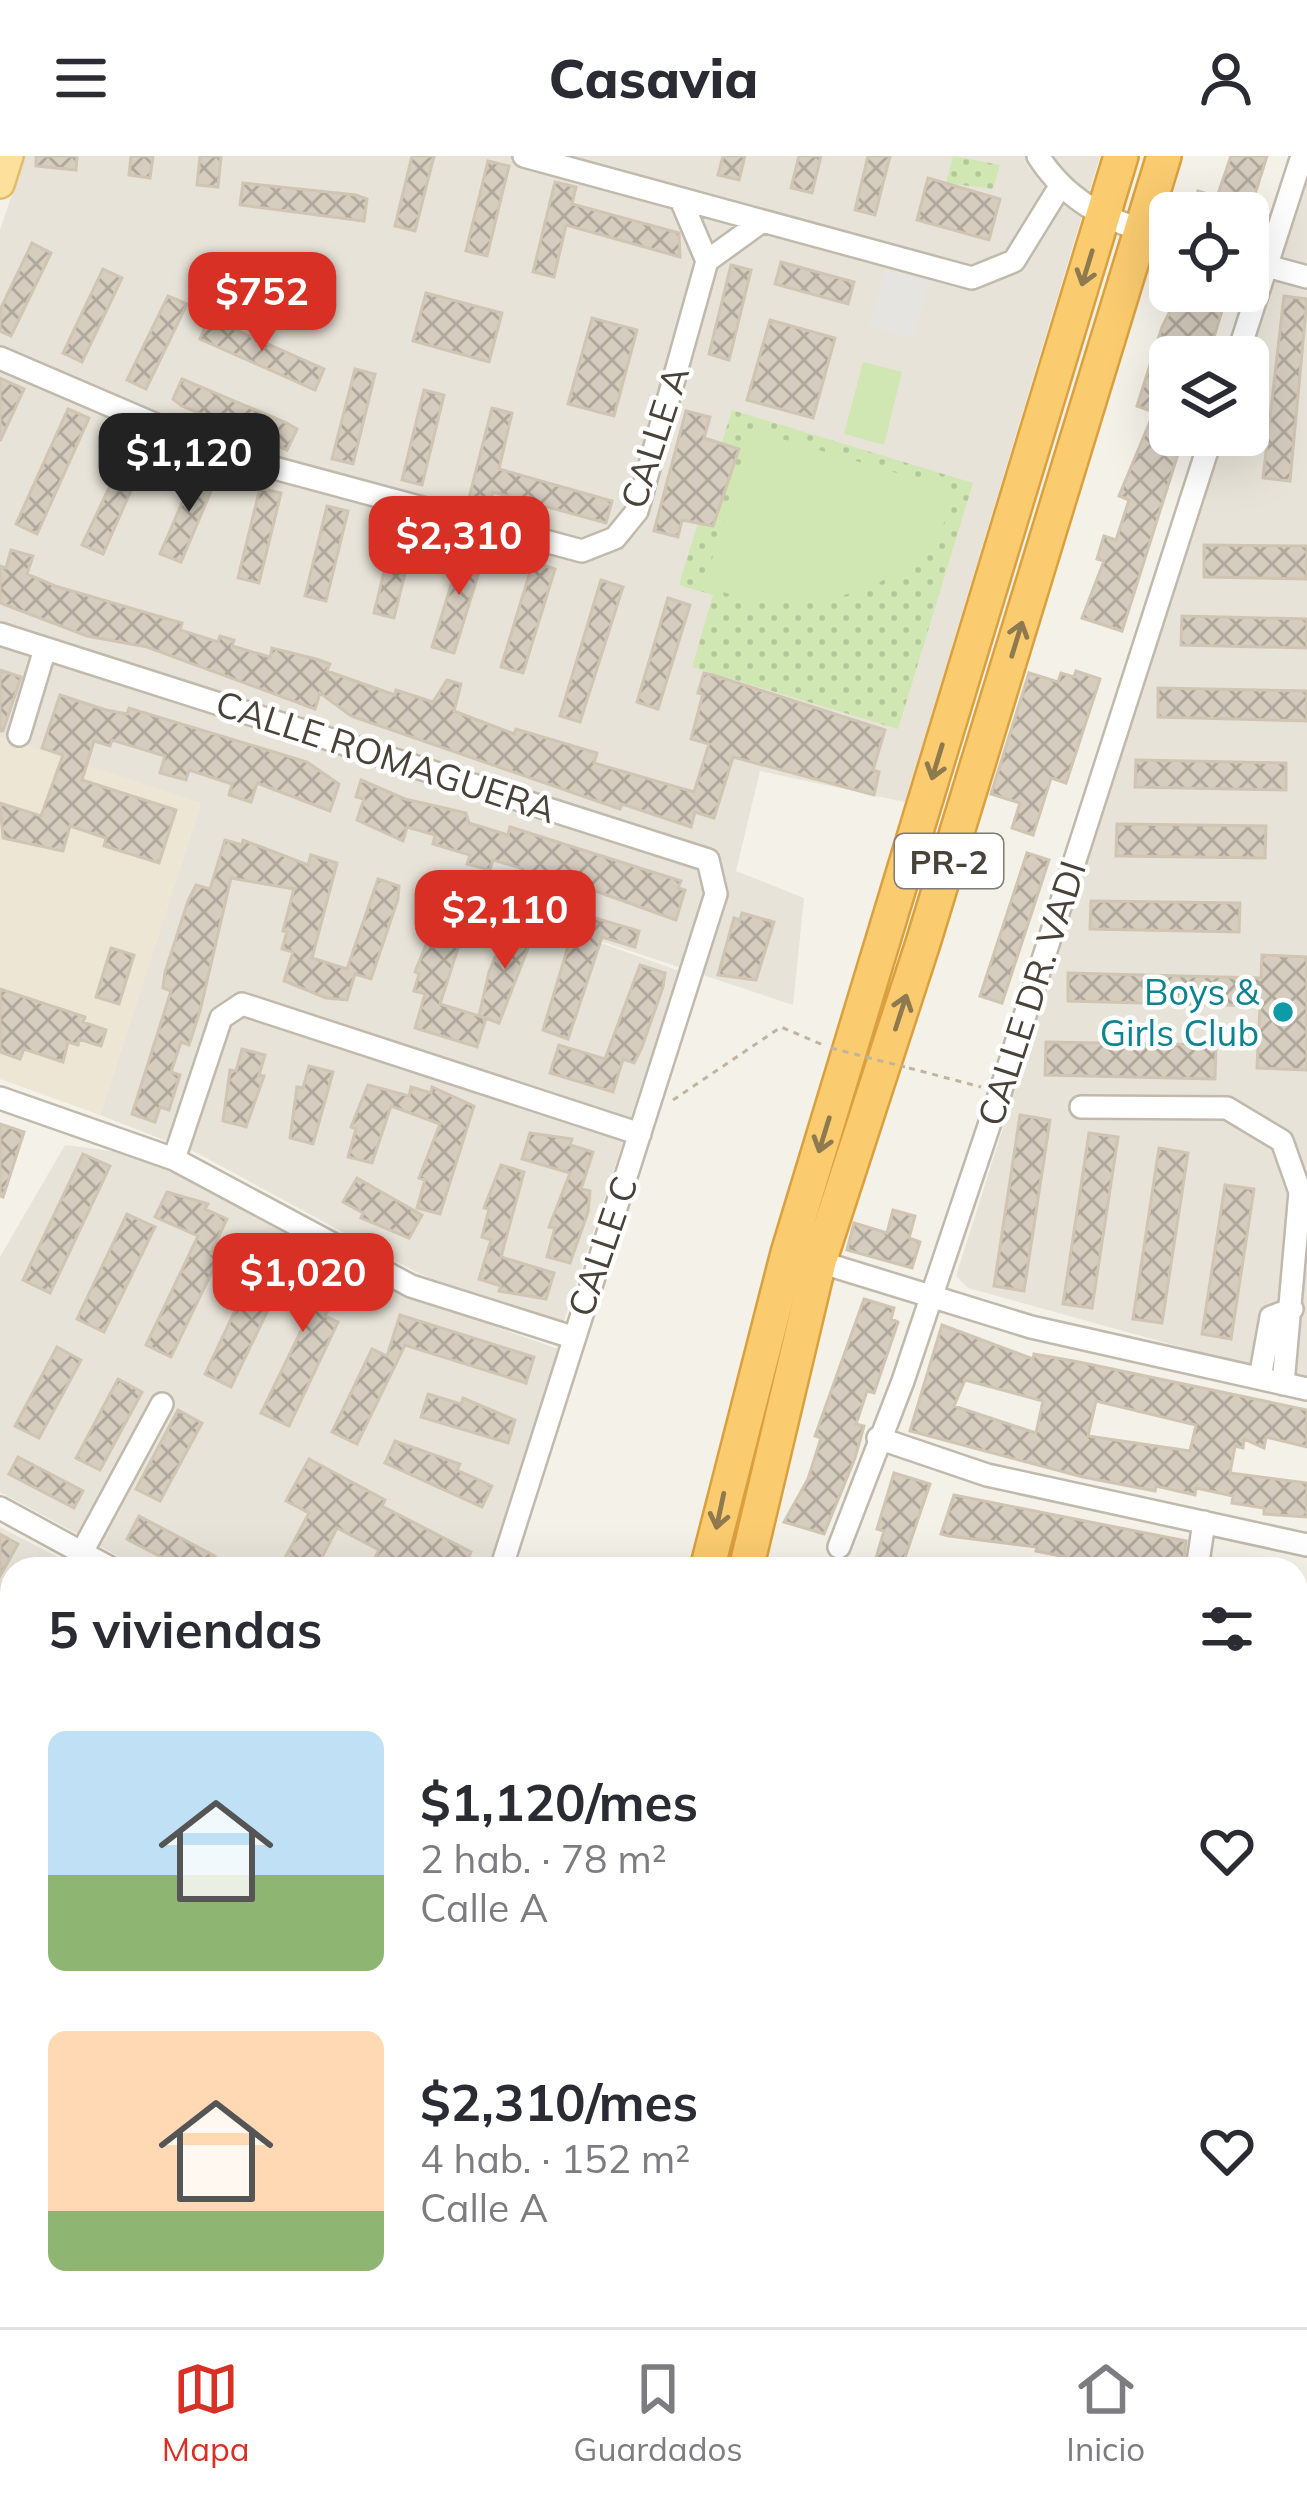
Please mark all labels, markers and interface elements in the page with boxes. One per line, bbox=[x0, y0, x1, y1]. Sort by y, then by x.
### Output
text: Casavia bbox=[549, 44, 758, 112]
icon: menu bbox=[48, 45, 114, 111]
icon: person bbox=[1193, 45, 1259, 111]
map controls bbox=[1149, 192, 1269, 456]
button: locate bbox=[1149, 192, 1269, 312]
one-way arrow bbox=[1075, 248, 1097, 286]
pin: $752 bbox=[191, 252, 333, 354]
text: $752 bbox=[215, 266, 309, 315]
button: layers bbox=[1149, 336, 1269, 456]
street label: CALLE A bbox=[610, 360, 698, 514]
pin: $1,120 bbox=[91, 413, 287, 515]
text: $1,120 bbox=[126, 427, 252, 476]
pin: $2,310 bbox=[361, 496, 557, 598]
text: $2,310 bbox=[396, 510, 522, 559]
one-way arrow bbox=[1007, 621, 1029, 659]
street label: CALLE ROMAGUERA bbox=[211, 680, 561, 832]
one-way arrow bbox=[925, 742, 947, 780]
road number: PR-2 bbox=[895, 834, 1003, 888]
street label: CALLE DR. VADI bbox=[967, 855, 1095, 1131]
pin: $2,110 bbox=[407, 870, 603, 972]
text: $2,110 bbox=[442, 884, 568, 933]
place label: Boys & Girls Club bbox=[1100, 969, 1260, 1055]
one-way arrow bbox=[891, 994, 913, 1032]
marker: Boys & Girls Club bbox=[1270, 999, 1296, 1025]
one-way arrow bbox=[812, 1115, 834, 1153]
street label: CALLE C bbox=[557, 1170, 647, 1322]
pin: $1,020 bbox=[205, 1233, 401, 1335]
text: $1,020 bbox=[240, 1247, 366, 1296]
one-way arrow bbox=[707, 1491, 730, 1529]
icon: filters bbox=[1194, 1596, 1260, 1662]
text: 5 viviendas bbox=[48, 1597, 322, 1661]
text: $1,120/mes bbox=[420, 1770, 698, 1834]
icon: home bbox=[144, 1779, 288, 1923]
icon: heart bbox=[1194, 1818, 1260, 1884]
text: 2 hab. · 78 m² bbox=[420, 1834, 667, 1883]
text: Calle A bbox=[420, 1883, 548, 1932]
text: $2,310/mes bbox=[420, 2070, 698, 2134]
icon: home bbox=[144, 2079, 288, 2223]
icon: heart bbox=[1194, 2118, 1260, 2184]
text: 4 hab. · 152 m² bbox=[420, 2134, 690, 2183]
text: Calle A bbox=[420, 2183, 548, 2232]
tab: Mapa bbox=[162, 2356, 250, 2469]
tab: Guardados bbox=[573, 2356, 743, 2469]
tab: Inicio bbox=[1066, 2356, 1145, 2469]

